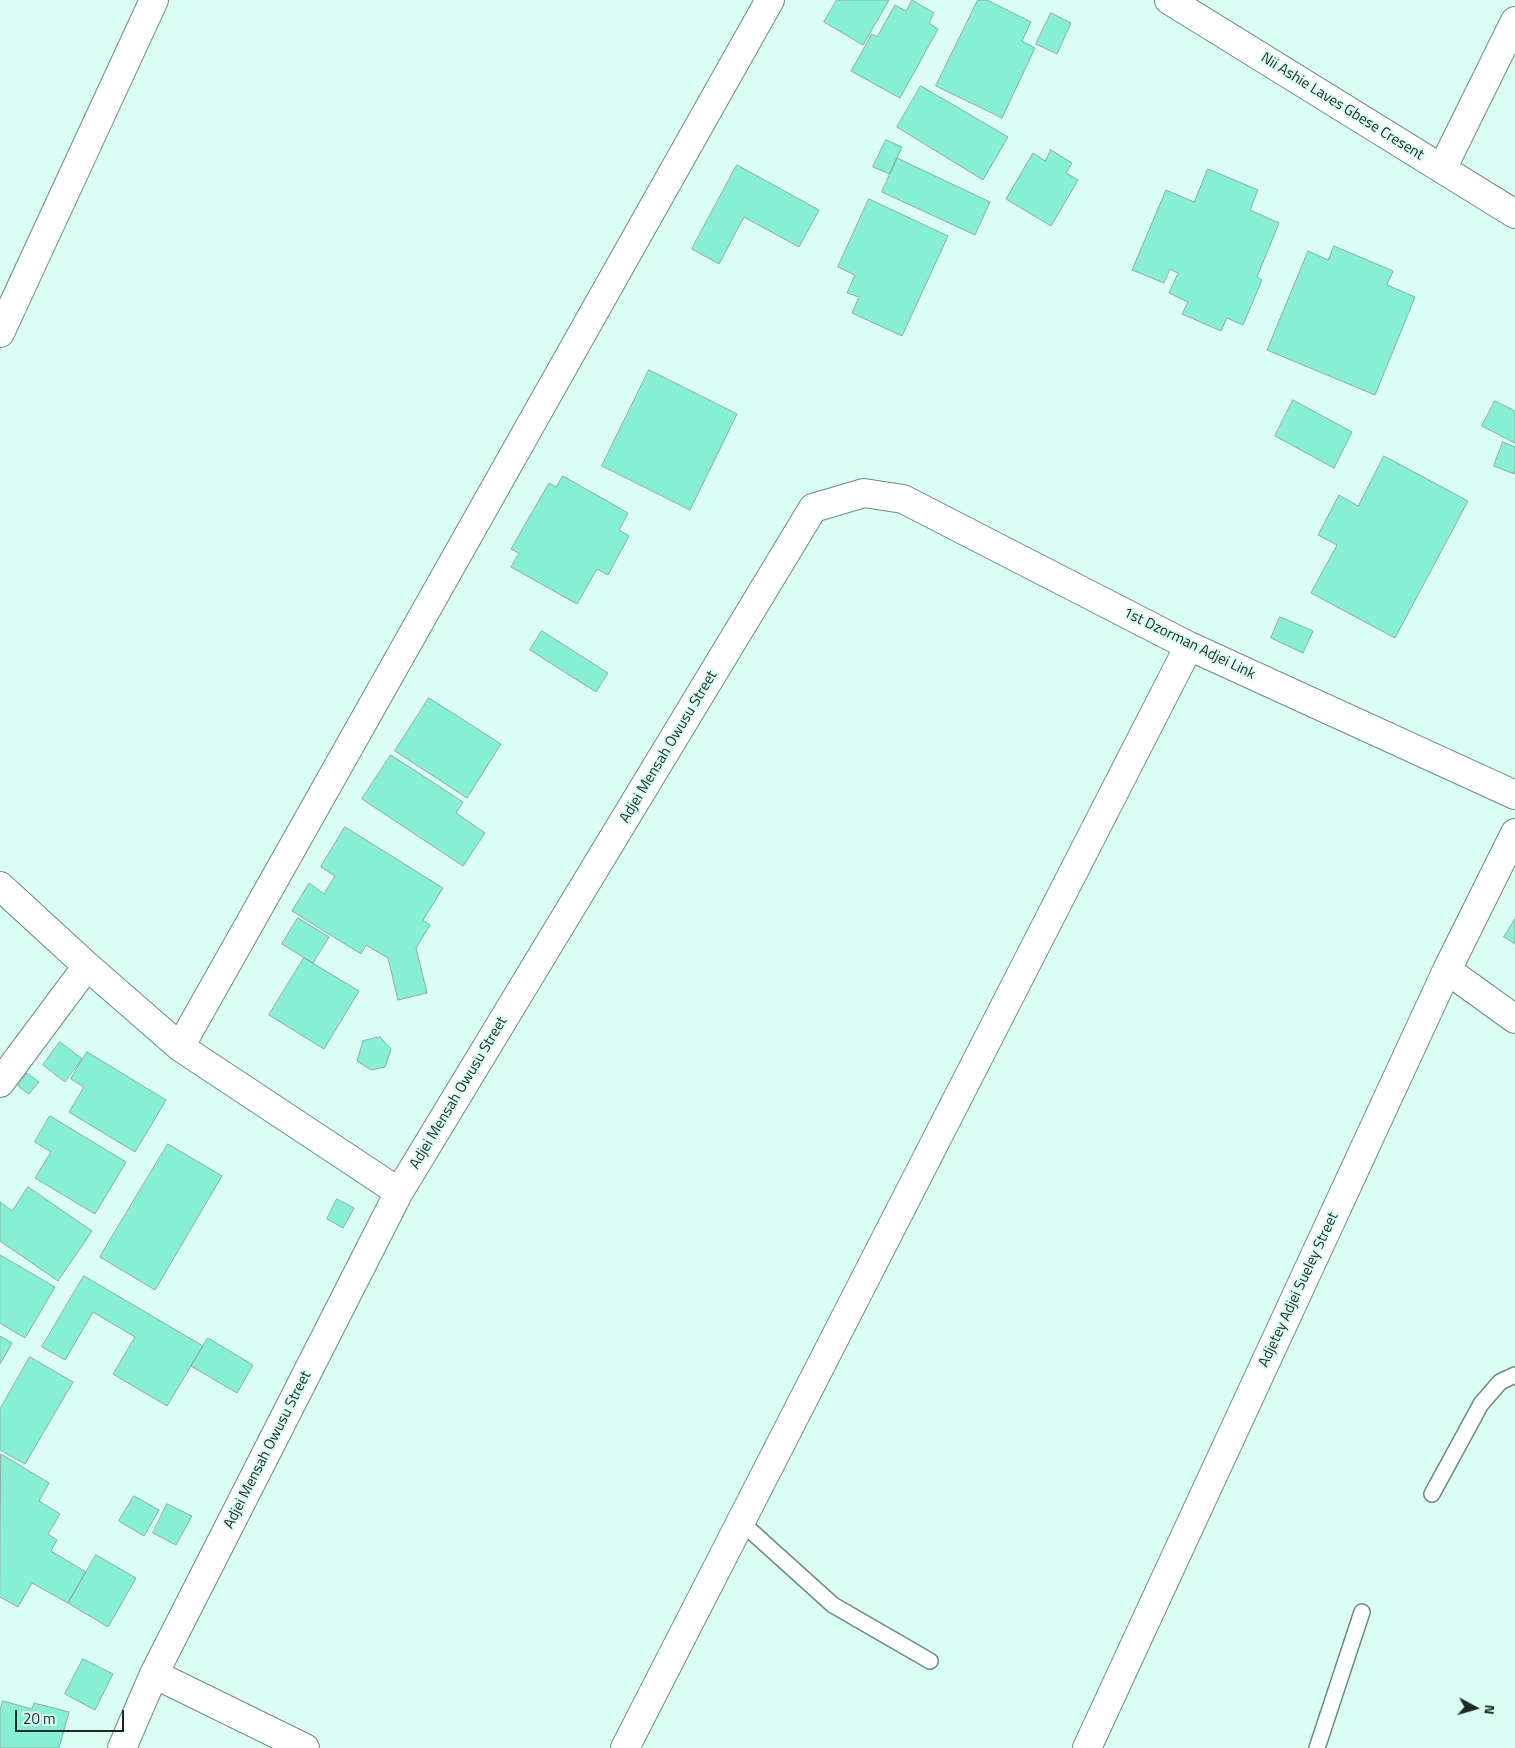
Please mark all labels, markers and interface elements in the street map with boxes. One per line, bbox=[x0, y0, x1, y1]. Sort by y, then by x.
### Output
street label: Nii Ashie Laves Gbese Cresent bbox=[1257, 49, 1427, 165]
street label: 1st Dzorman Adjei Link bbox=[1120, 604, 1258, 684]
street label: Adjei Mensah Owusu Street bbox=[616, 668, 722, 826]
street label: Adjei Mensah Owusu Street bbox=[406, 1014, 512, 1172]
street label: Adjetey Adjei Sueley Street bbox=[1255, 1210, 1343, 1370]
street label: Adjei Mensah Owusu Street bbox=[220, 1368, 316, 1532]
north arrow bbox=[1450, 1683, 1500, 1733]
scale bar bbox=[18, 1700, 126, 1732]
text: N bbox=[1479, 1704, 1501, 1716]
text: 20 m bbox=[23, 1707, 56, 1730]

